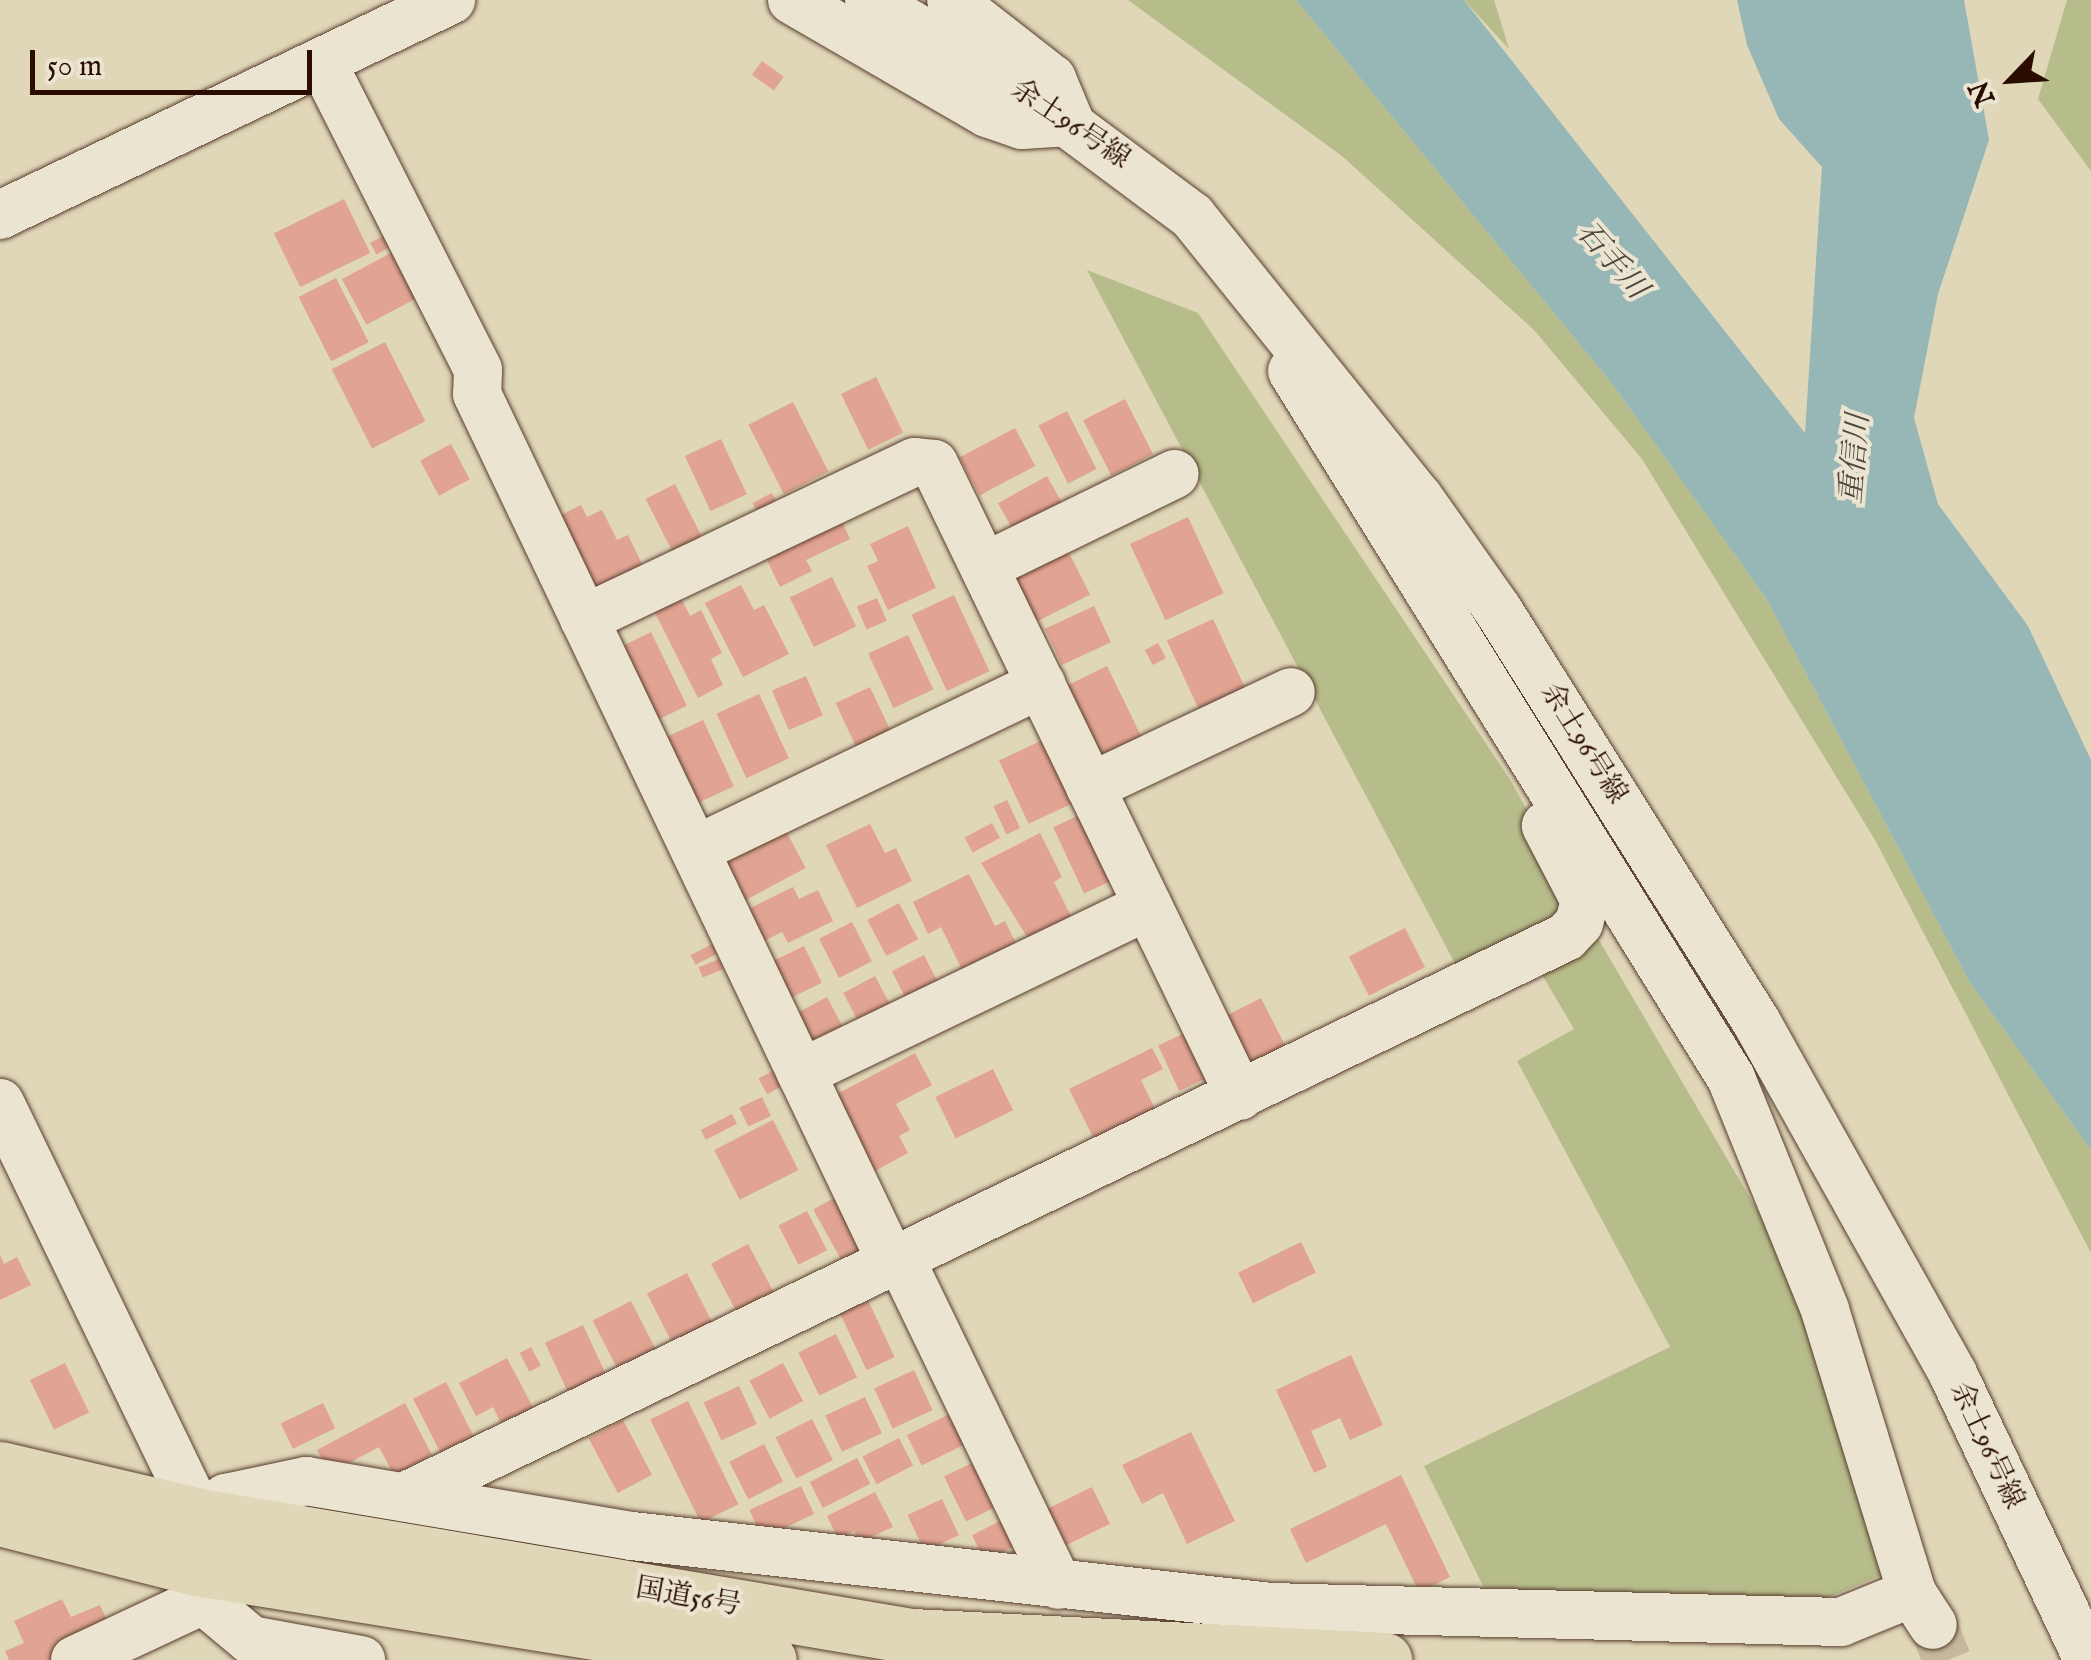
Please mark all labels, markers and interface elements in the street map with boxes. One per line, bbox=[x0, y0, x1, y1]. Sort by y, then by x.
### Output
scale bar bbox=[35, 30, 318, 92]
north arrow bbox=[1961, 30, 2061, 130]
text: 50 m bbox=[47, 48, 102, 86]
street label: 余土96号線 bbox=[1004, 73, 1136, 177]
text: N bbox=[1962, 75, 2004, 111]
water label: 石手川 bbox=[1568, 215, 1654, 307]
water label: 重信川 bbox=[1834, 413, 1878, 505]
street label: 余土96号線 bbox=[1533, 677, 1633, 811]
street label: 余土96号線 bbox=[1942, 1377, 2030, 1515]
street label: 国道56号 bbox=[633, 1572, 743, 1624]

